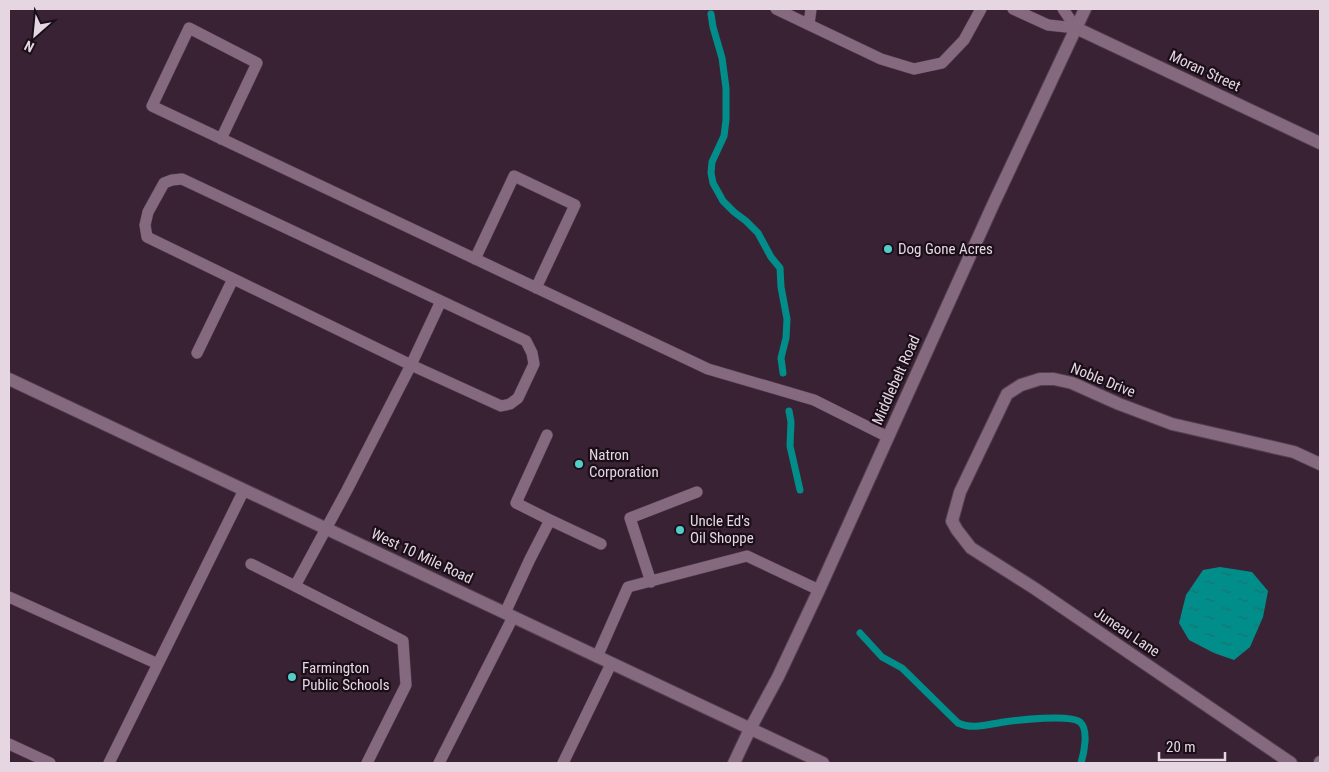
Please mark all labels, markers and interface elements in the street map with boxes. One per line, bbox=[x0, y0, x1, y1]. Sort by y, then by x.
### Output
north arrow bbox=[10, 10, 60, 60]
text: N bbox=[22, 38, 37, 56]
street label: Moran Street bbox=[1167, 47, 1243, 95]
place label: Dog Gone Acres bbox=[898, 240, 993, 258]
marker: Dog Gone Acres bbox=[882, 243, 894, 255]
street label: Middlebelt Road bbox=[868, 332, 924, 428]
street label: Noble Drive bbox=[1068, 359, 1138, 401]
place label: Natron Corporation bbox=[589, 446, 659, 481]
marker: Natron Corporation bbox=[573, 458, 585, 470]
place label: Uncle Ed's Oil Shoppe bbox=[690, 512, 754, 547]
marker: Uncle Ed's Oil Shoppe bbox=[674, 524, 686, 536]
street label: West 10 Mile Road bbox=[368, 525, 476, 587]
street label: Juneau Lane bbox=[1091, 603, 1163, 661]
place label: Farmington Public Schools bbox=[302, 659, 390, 694]
marker: Farmington Public Schools bbox=[286, 671, 298, 683]
scale bar bbox=[1159, 730, 1225, 762]
text: 20 m bbox=[1166, 738, 1196, 756]

